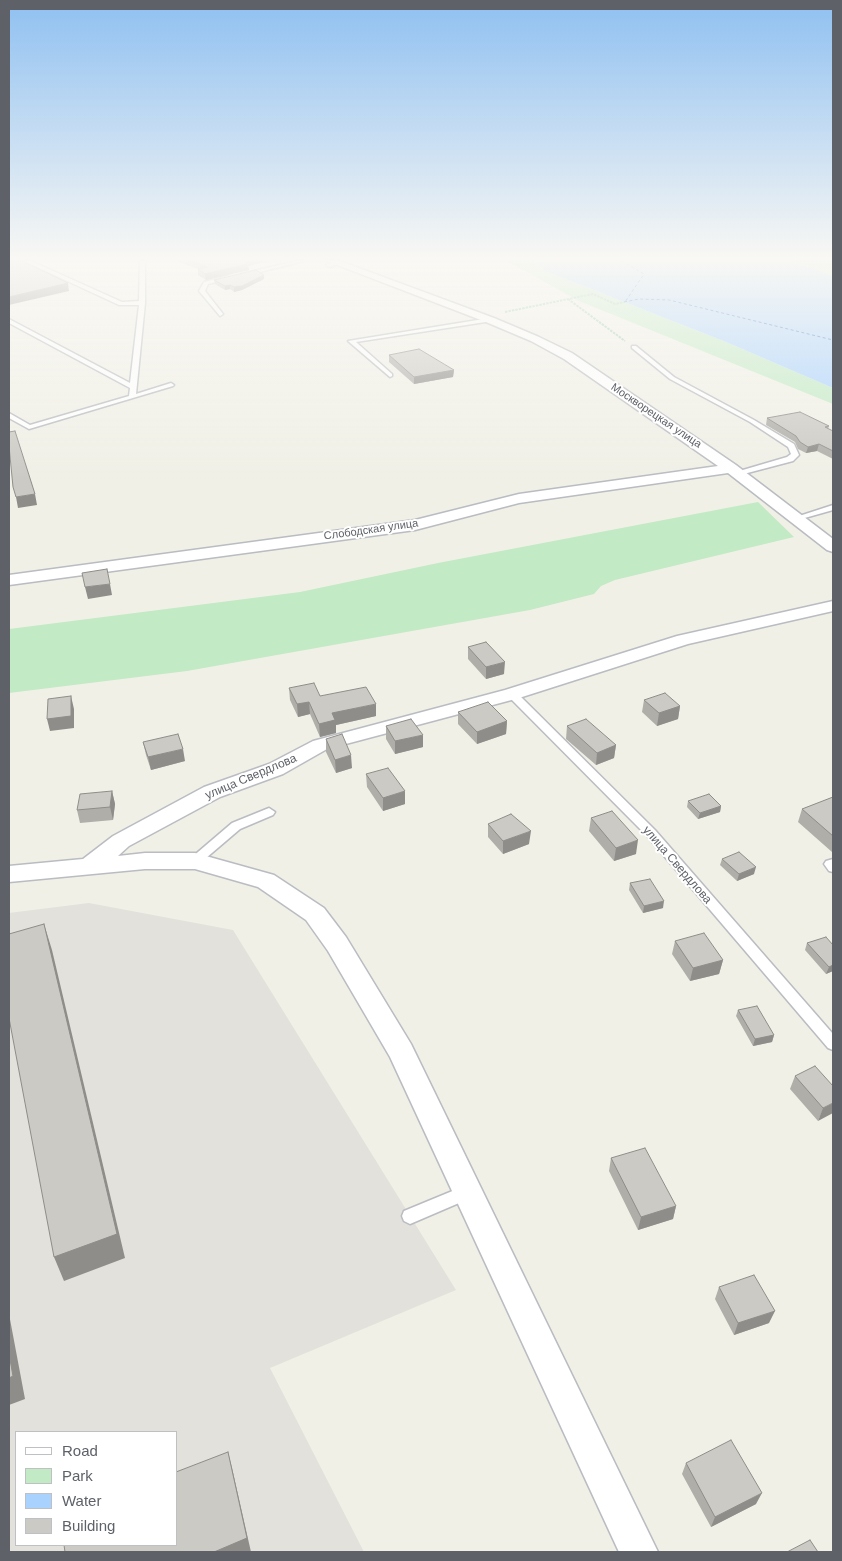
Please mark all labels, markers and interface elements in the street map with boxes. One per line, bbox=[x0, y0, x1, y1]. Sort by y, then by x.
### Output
street label: Москворецкая улица bbox=[608, 381, 704, 451]
street label: Слободская улица bbox=[323, 517, 419, 543]
street label: улица Свердлова bbox=[203, 751, 299, 803]
street label: улица Свердлова bbox=[639, 823, 715, 907]
legend bbox=[15, 1431, 178, 1546]
text: Road bbox=[62, 1442, 98, 1459]
text: Park bbox=[62, 1467, 93, 1484]
text: Water bbox=[62, 1492, 101, 1509]
text: Building bbox=[62, 1517, 115, 1534]

